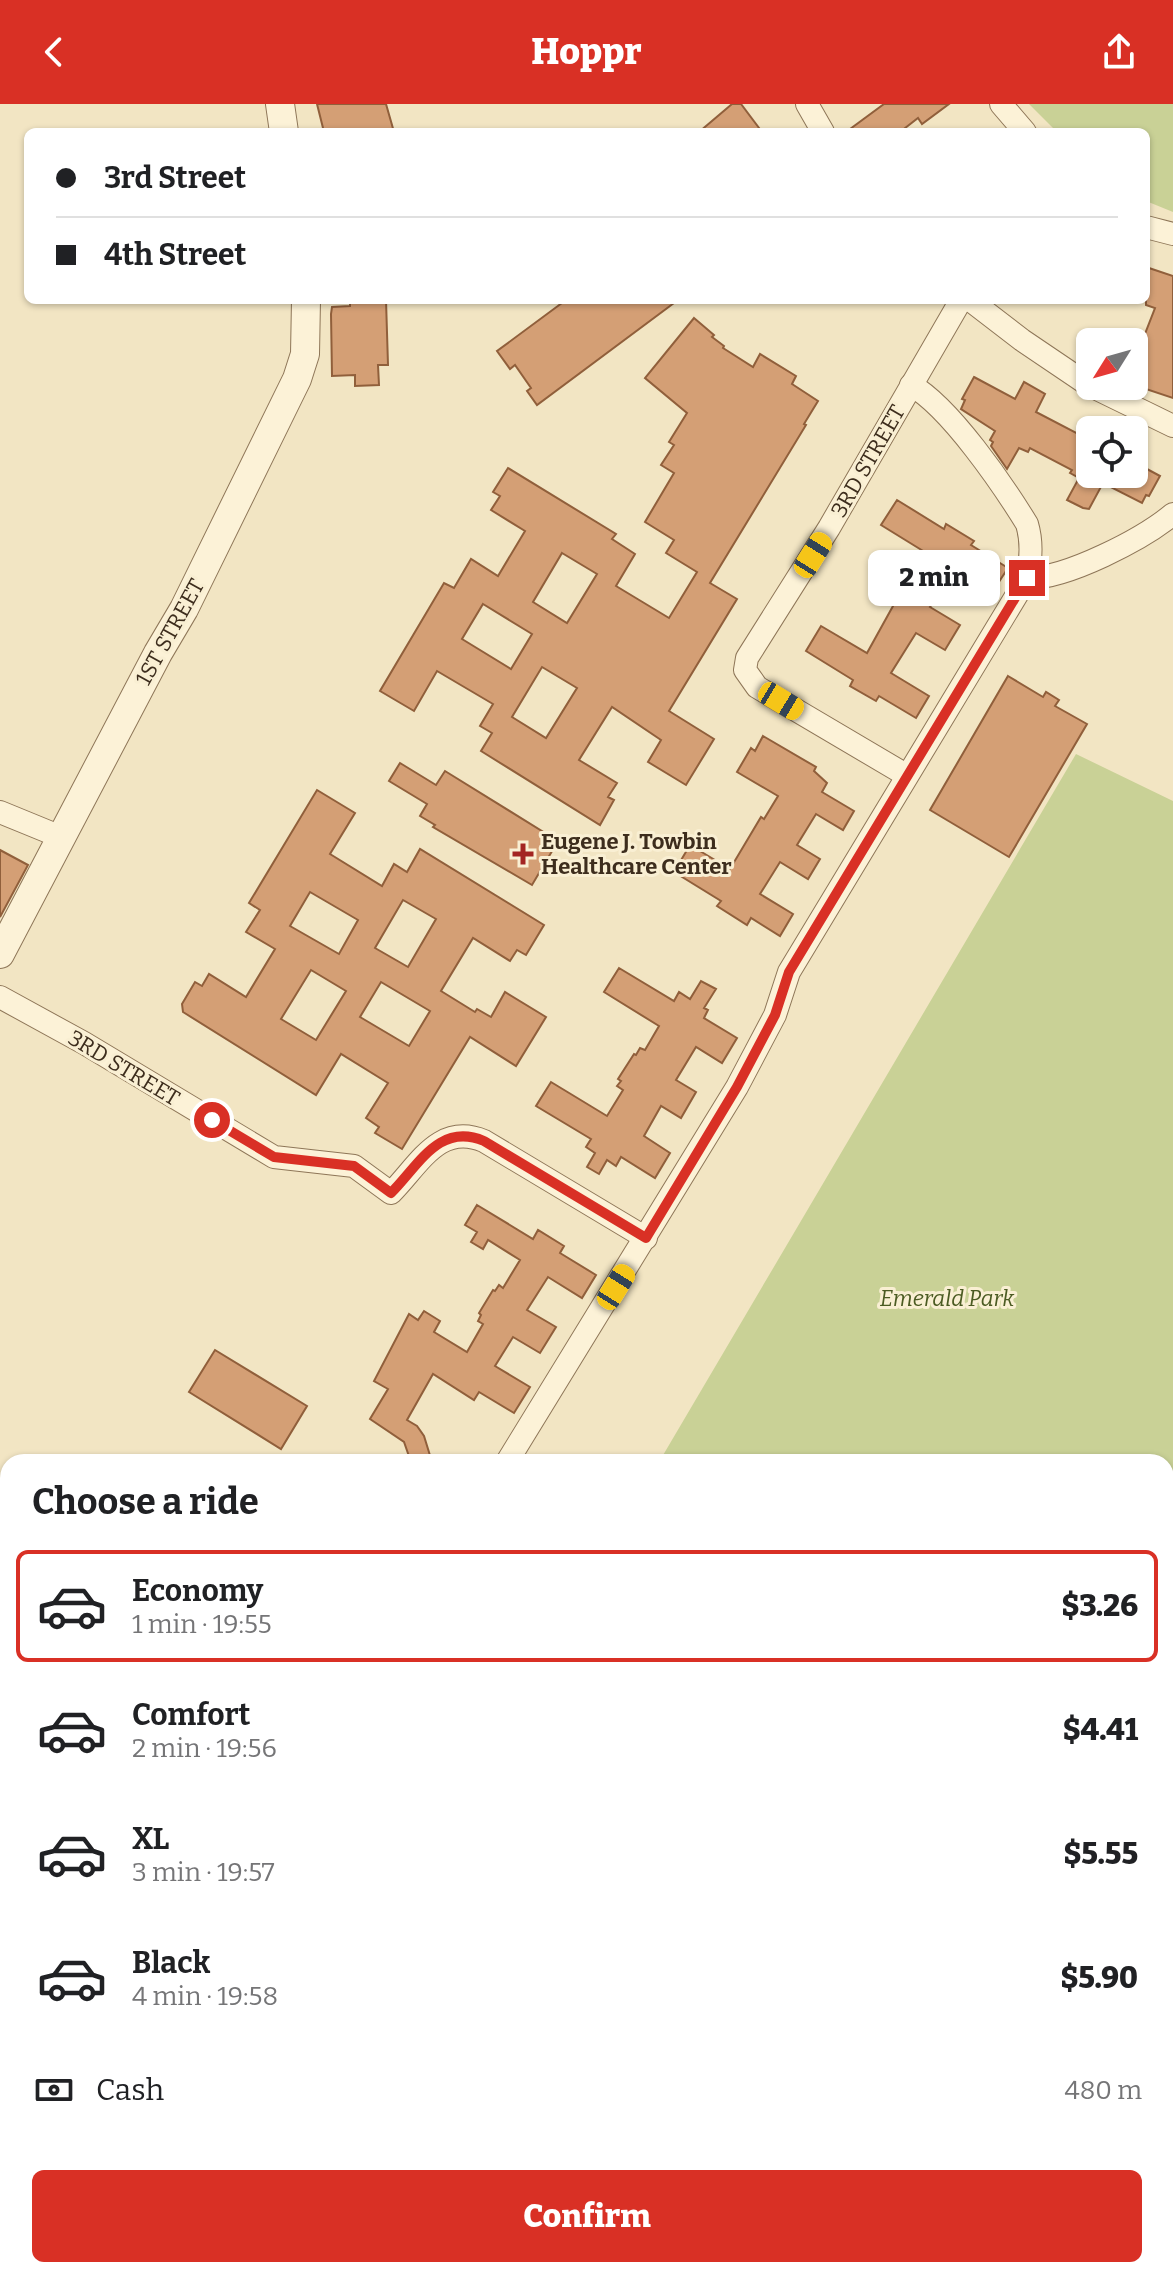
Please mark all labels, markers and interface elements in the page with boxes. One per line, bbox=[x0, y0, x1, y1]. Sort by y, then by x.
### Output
icon: back bbox=[32, 30, 76, 74]
text: Hoppr bbox=[531, 30, 642, 74]
icon: share bbox=[1097, 30, 1141, 74]
text: 3rd Street bbox=[104, 160, 246, 196]
text: 4th Street bbox=[104, 237, 246, 273]
north arrow bbox=[1076, 328, 1148, 400]
map controls bbox=[1076, 328, 1148, 488]
street label: 3RD STREET bbox=[825, 400, 911, 522]
button: locate bbox=[1076, 416, 1148, 488]
car bbox=[790, 528, 836, 582]
callout: 2 min bbox=[867, 550, 999, 606]
route end bbox=[1009, 560, 1045, 596]
text: 2 min bbox=[899, 562, 969, 593]
street label: 1ST STREET bbox=[130, 574, 210, 690]
car bbox=[754, 678, 808, 724]
place label: Eugene J. Towbin Healthcare Center bbox=[541, 828, 732, 880]
marker: Eugene J. Towbin Healthcare Center bbox=[512, 843, 534, 865]
street label: 3RD STREET bbox=[63, 1024, 185, 1112]
route start bbox=[194, 1102, 230, 1138]
car bbox=[593, 1260, 639, 1314]
park label: Emerald Park bbox=[880, 1285, 1015, 1312]
text: Choose a ride bbox=[32, 1480, 259, 1524]
icon: car bbox=[36, 1570, 108, 1642]
text: Economy bbox=[132, 1573, 263, 1609]
text: $3.26 bbox=[1061, 1588, 1138, 1624]
text: 1 min · 19:55 bbox=[132, 1609, 272, 1640]
icon: car bbox=[36, 1694, 108, 1766]
text: Comfort bbox=[132, 1697, 250, 1733]
text: $4.41 bbox=[1063, 1712, 1138, 1748]
text: 2 min · 19:56 bbox=[132, 1733, 277, 1764]
icon: car bbox=[36, 1818, 108, 1890]
text: XL bbox=[132, 1821, 169, 1857]
text: $5.55 bbox=[1063, 1836, 1138, 1872]
text: 3 min · 19:57 bbox=[132, 1857, 275, 1888]
icon: car bbox=[36, 1942, 108, 2014]
text: Black bbox=[132, 1945, 210, 1981]
text: $5.90 bbox=[1060, 1960, 1138, 1996]
text: 4 min · 19:58 bbox=[132, 1981, 278, 2012]
icon: cash bbox=[32, 2068, 76, 2112]
text: Cash bbox=[96, 2072, 164, 2108]
text: 480 m bbox=[1065, 2075, 1142, 2106]
button: Confirm bbox=[32, 2170, 1142, 2262]

